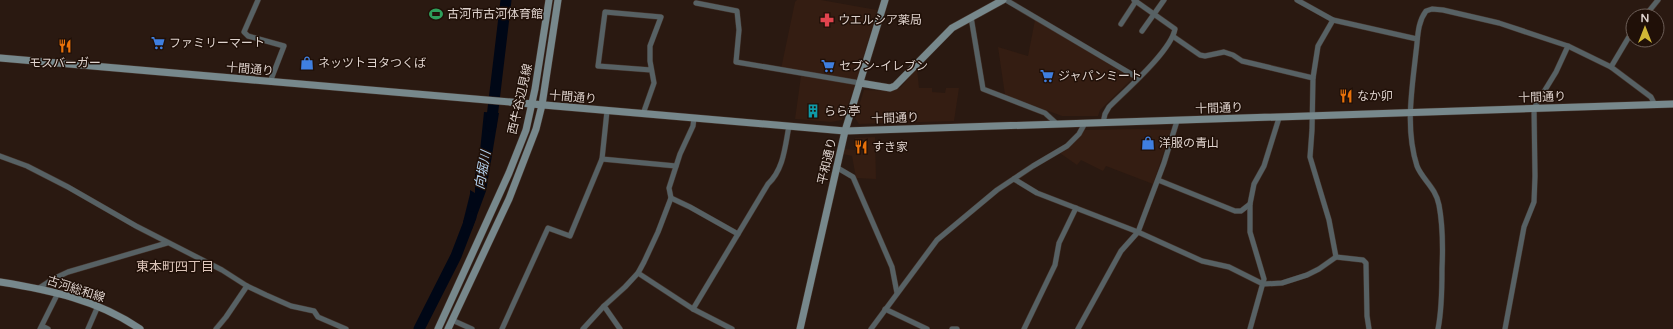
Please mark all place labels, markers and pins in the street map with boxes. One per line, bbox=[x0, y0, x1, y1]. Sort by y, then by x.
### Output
sports icon: 古河市古河体育館 bbox=[428, 6, 444, 22]
place label: 古河市古河体育館 bbox=[447, 7, 543, 21]
pharmacy icon: ウエルシア薬局 bbox=[819, 12, 835, 28]
place label: ウエルシア薬局 bbox=[838, 13, 922, 27]
supermarket icon: ファミリーマート bbox=[150, 35, 166, 51]
place label: ファミリーマート bbox=[169, 36, 265, 50]
restaurant icon: モスバーガー bbox=[57, 38, 73, 54]
shop icon: ネッツトヨタつくば bbox=[299, 55, 315, 71]
place label: モスバーガー bbox=[29, 56, 101, 70]
place label: ネッツトヨタつくば bbox=[318, 56, 426, 70]
supermarket icon: セブン-イレブン bbox=[820, 58, 836, 74]
place label: セブン-イレブン bbox=[839, 59, 928, 73]
supermarket icon: ジャパンミート bbox=[1039, 68, 1055, 84]
place label: ジャパンミート bbox=[1058, 69, 1142, 83]
restaurant icon: なか卯 bbox=[1338, 88, 1354, 104]
place label: なか卯 bbox=[1357, 89, 1393, 103]
building icon: らら亭 bbox=[805, 103, 821, 119]
place label: らら亭 bbox=[824, 104, 860, 118]
shop icon: 洋服の青山 bbox=[1140, 135, 1156, 151]
place label: 洋服の青山 bbox=[1159, 136, 1219, 150]
restaurant icon: すき家 bbox=[853, 139, 869, 155]
place label: すき家 bbox=[872, 140, 908, 154]

